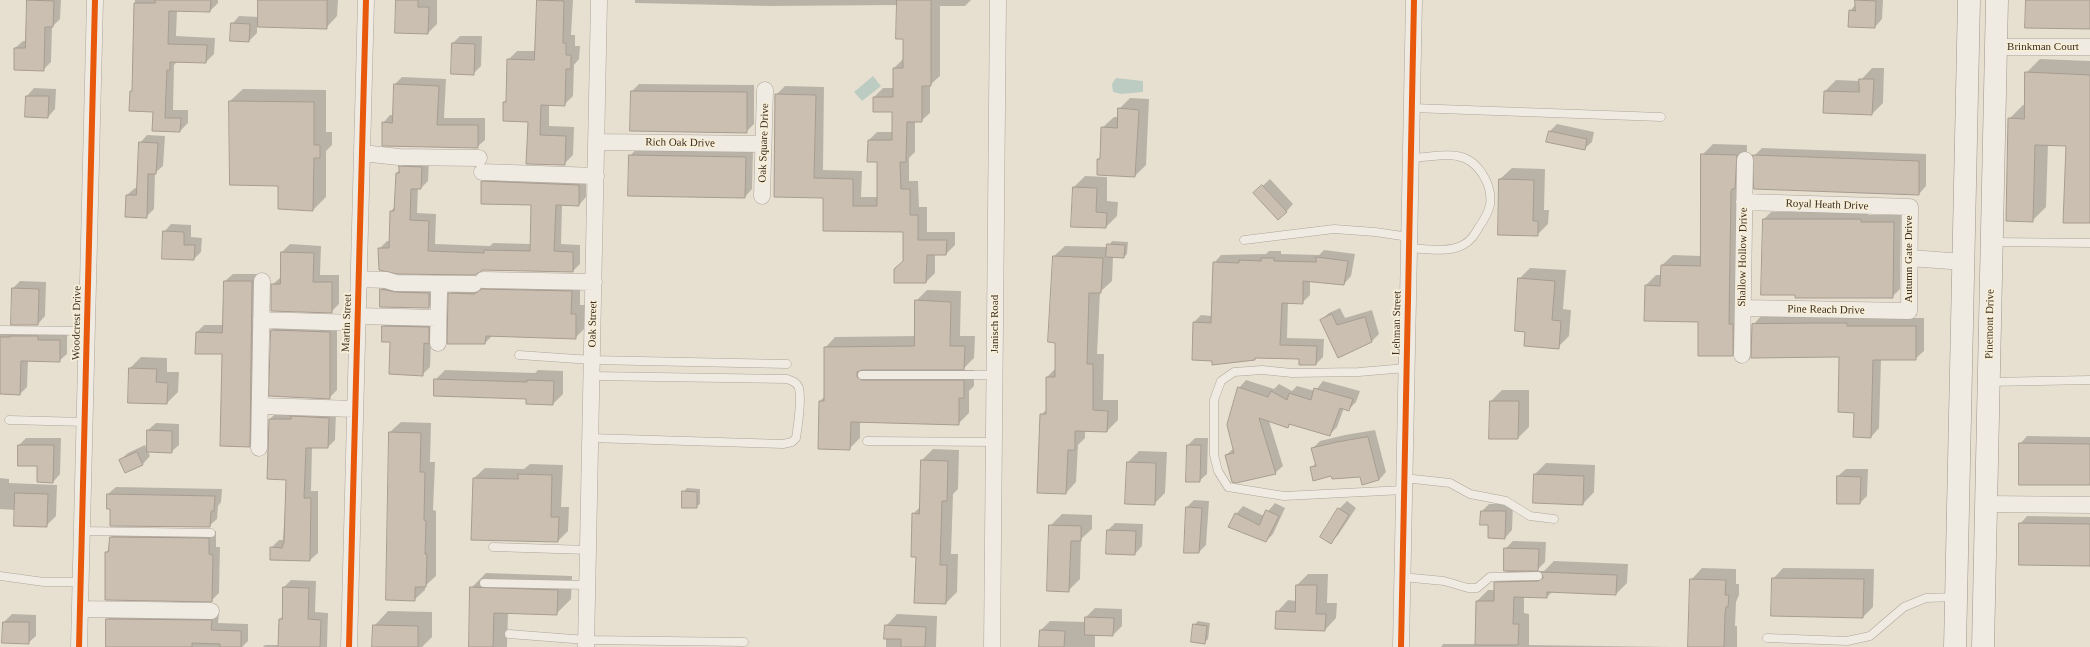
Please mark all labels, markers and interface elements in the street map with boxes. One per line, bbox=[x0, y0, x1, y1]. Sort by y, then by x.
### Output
street label: Brinkman Court bbox=[2007, 40, 2079, 54]
street label: Oak Square Drive bbox=[756, 103, 772, 183]
street label: Rich Oak Drive bbox=[645, 136, 715, 150]
street label: Royal Heath Drive bbox=[1785, 197, 1869, 213]
street label: Shallow Hollow Drive bbox=[1736, 207, 1750, 307]
street label: Autumn Gate Drive bbox=[1902, 215, 1916, 303]
street label: Woodcrest Drive bbox=[70, 286, 84, 360]
street label: Pinemont Drive bbox=[1983, 289, 1997, 359]
street label: Lehman Street bbox=[1390, 291, 1404, 355]
street label: Martin Street bbox=[339, 294, 355, 352]
street label: Janisch Road bbox=[988, 295, 1002, 353]
street label: Oak Street bbox=[586, 301, 600, 347]
street label: Pine Reach Drive bbox=[1787, 303, 1865, 317]

